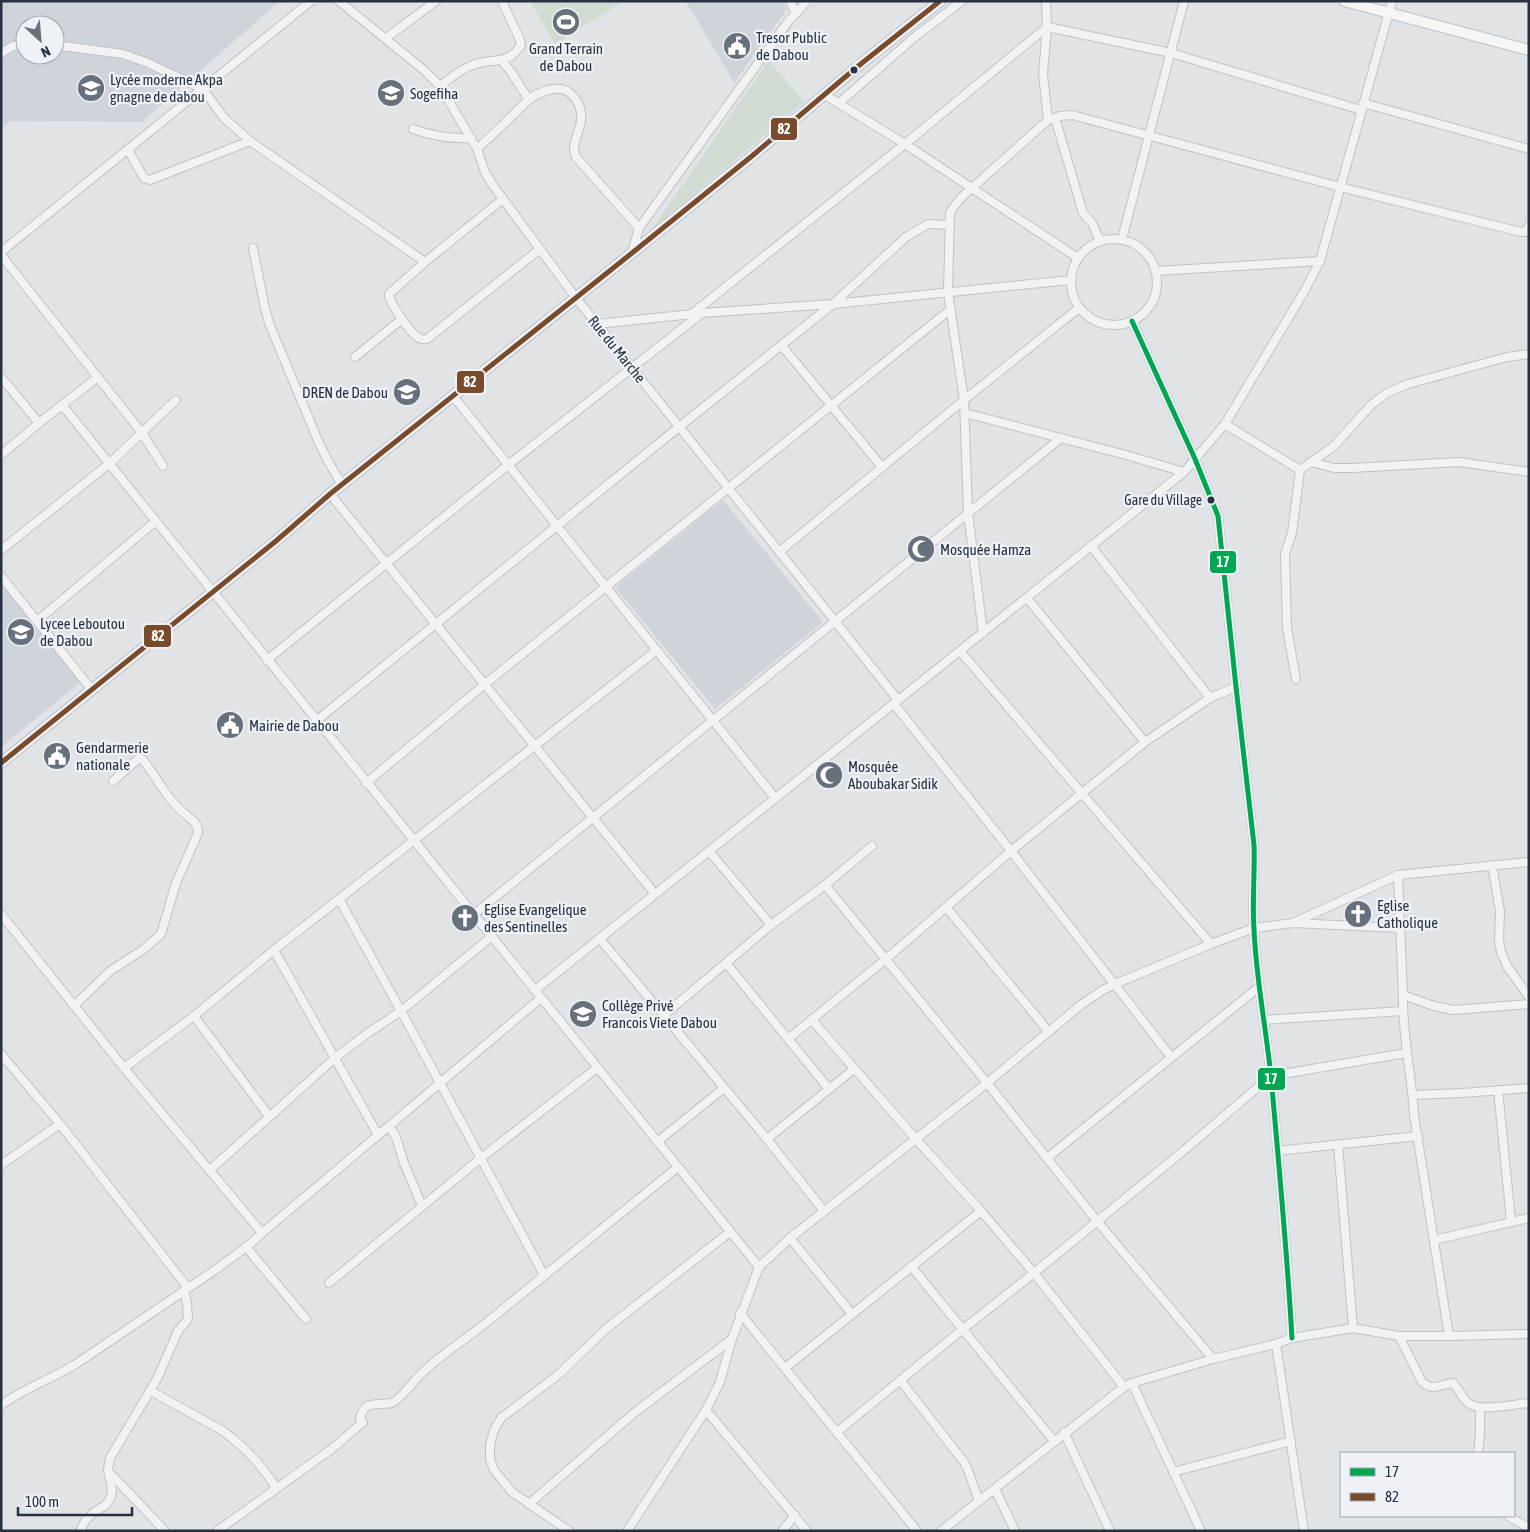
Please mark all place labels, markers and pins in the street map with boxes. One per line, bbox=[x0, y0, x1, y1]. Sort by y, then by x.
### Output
sports icon: Grand Terrain de Dabou bbox=[551, 7, 581, 37]
place label: Tresor Public de Dabou bbox=[756, 29, 827, 63]
public building icon: Tresor Public de Dabou bbox=[722, 31, 752, 61]
place label: Grand Terrain de Dabou bbox=[529, 40, 603, 74]
unlabelled marker bbox=[849, 65, 859, 75]
place label: Lycée moderne Akpa gnagne de dabou bbox=[110, 71, 223, 105]
school or university icon: Lycée moderne Akpa gnagne de dabou bbox=[76, 73, 106, 103]
school or university icon: Sogefiha bbox=[376, 78, 406, 108]
place label: Sogefiha bbox=[410, 85, 458, 102]
school or university icon: DREN de Dabou bbox=[392, 377, 422, 407]
place label: DREN de Dabou bbox=[302, 384, 388, 401]
place label: Gare du Village bbox=[1124, 492, 1202, 508]
marker: Gare du Village bbox=[1206, 495, 1216, 505]
mosque icon: Mosquée Hamza bbox=[906, 534, 936, 564]
place label: Mosquée Hamza bbox=[940, 541, 1031, 558]
place label: Lycee Leboutou de Dabou bbox=[40, 615, 125, 649]
school or university icon: Lycee Leboutou de Dabou bbox=[6, 617, 36, 647]
public building icon: Mairie de Dabou bbox=[215, 710, 245, 740]
place label: Mairie de Dabou bbox=[249, 717, 339, 734]
place label: Gendarmerie nationale bbox=[76, 739, 149, 773]
public building icon: Gendarmerie nationale bbox=[42, 741, 72, 771]
place label: Mosquée Aboubakar Sidik bbox=[848, 758, 938, 792]
mosque icon: Mosquée Aboubakar Sidik bbox=[814, 760, 844, 790]
place label: Eglise Catholique bbox=[1377, 897, 1438, 931]
church icon: Eglise Catholique bbox=[1343, 899, 1373, 929]
place label: Eglise Evangelique des Sentinelles bbox=[484, 901, 587, 935]
church icon: Eglise Evangelique des Sentinelles bbox=[450, 903, 480, 933]
place label: Collège Privé Francois Viete Dabou bbox=[602, 997, 717, 1031]
school or university icon: Collège Privé Francois Viete Dabou bbox=[568, 999, 598, 1029]

